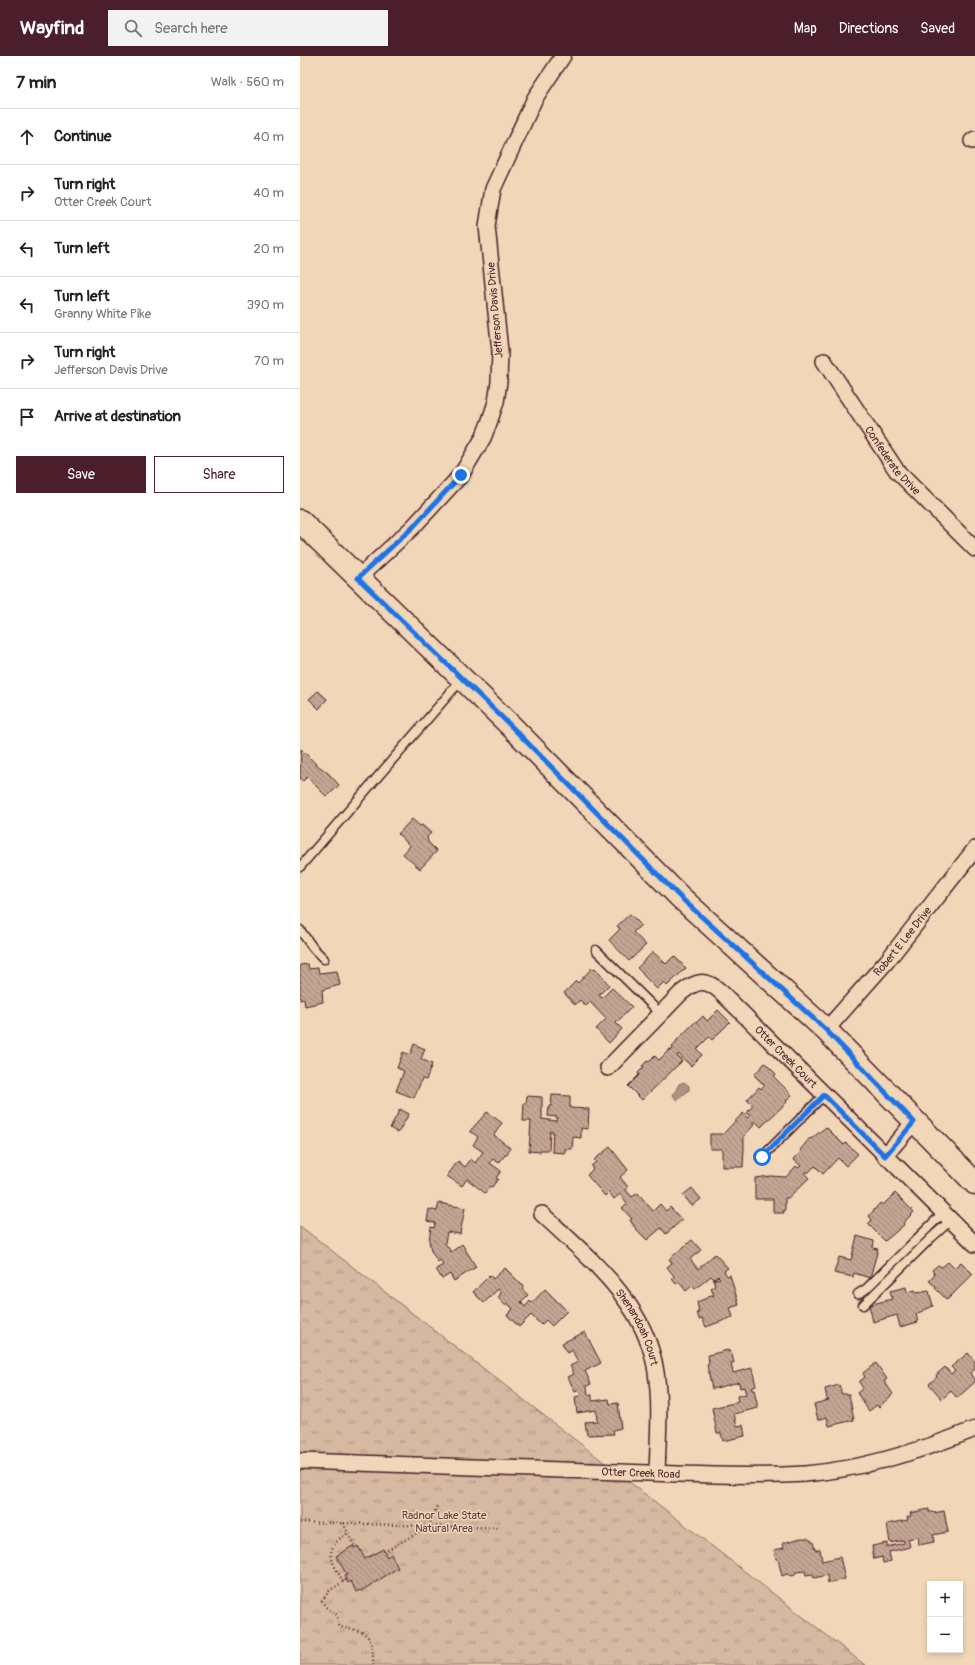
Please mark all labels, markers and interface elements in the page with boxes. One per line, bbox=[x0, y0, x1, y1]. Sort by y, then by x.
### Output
search box bbox=[108, 10, 388, 46]
text: Wayfind bbox=[20, 16, 84, 40]
icon: search bbox=[122, 17, 144, 39]
text: Search here bbox=[154, 19, 228, 38]
text: Map bbox=[794, 20, 817, 37]
text: Directions bbox=[839, 20, 898, 37]
text: Saved bbox=[920, 20, 955, 37]
text: 7 min bbox=[16, 72, 56, 93]
text: Walk · 560 m bbox=[211, 74, 284, 90]
icon: ahead bbox=[16, 126, 38, 148]
text: Continue bbox=[54, 127, 112, 146]
text: 40 m bbox=[253, 129, 284, 145]
text: Turn right bbox=[54, 175, 115, 194]
icon: right bbox=[16, 182, 38, 204]
text: 40 m bbox=[253, 185, 284, 201]
text: Otter Creek Court bbox=[54, 194, 152, 210]
icon: left bbox=[16, 238, 38, 260]
text: Turn left bbox=[54, 239, 110, 258]
text: 20 m bbox=[253, 241, 284, 257]
street label: Jefferson Davis Drive bbox=[484, 261, 506, 359]
text: Turn left bbox=[54, 287, 110, 306]
icon: left bbox=[16, 294, 38, 316]
text: 390 m bbox=[247, 297, 284, 313]
text: Granny White Pike bbox=[54, 306, 151, 322]
text: Turn right bbox=[54, 343, 115, 362]
icon: right bbox=[16, 350, 38, 372]
text: 70 m bbox=[254, 353, 284, 369]
text: Jefferson Davis Drive bbox=[54, 362, 168, 378]
icon: arrive bbox=[16, 406, 38, 428]
text: Arrive at destination bbox=[54, 407, 181, 426]
street label: Confederate Drive bbox=[862, 423, 924, 498]
button: Save bbox=[16, 456, 146, 493]
button: Share bbox=[154, 456, 284, 493]
route end bbox=[452, 466, 470, 484]
street label: Robert E Lee Drive bbox=[870, 904, 934, 979]
street label: Otter Creek Court bbox=[752, 1023, 820, 1091]
route start bbox=[753, 1148, 771, 1166]
street label: Shenandoah Court bbox=[613, 1286, 661, 1367]
street label: Otter Creek Road bbox=[601, 1465, 680, 1481]
park label: Radnor Lake State Natural Area bbox=[402, 1509, 487, 1535]
map controls bbox=[927, 1581, 963, 1653]
button: + bbox=[927, 1581, 963, 1617]
button: − bbox=[927, 1617, 963, 1653]

